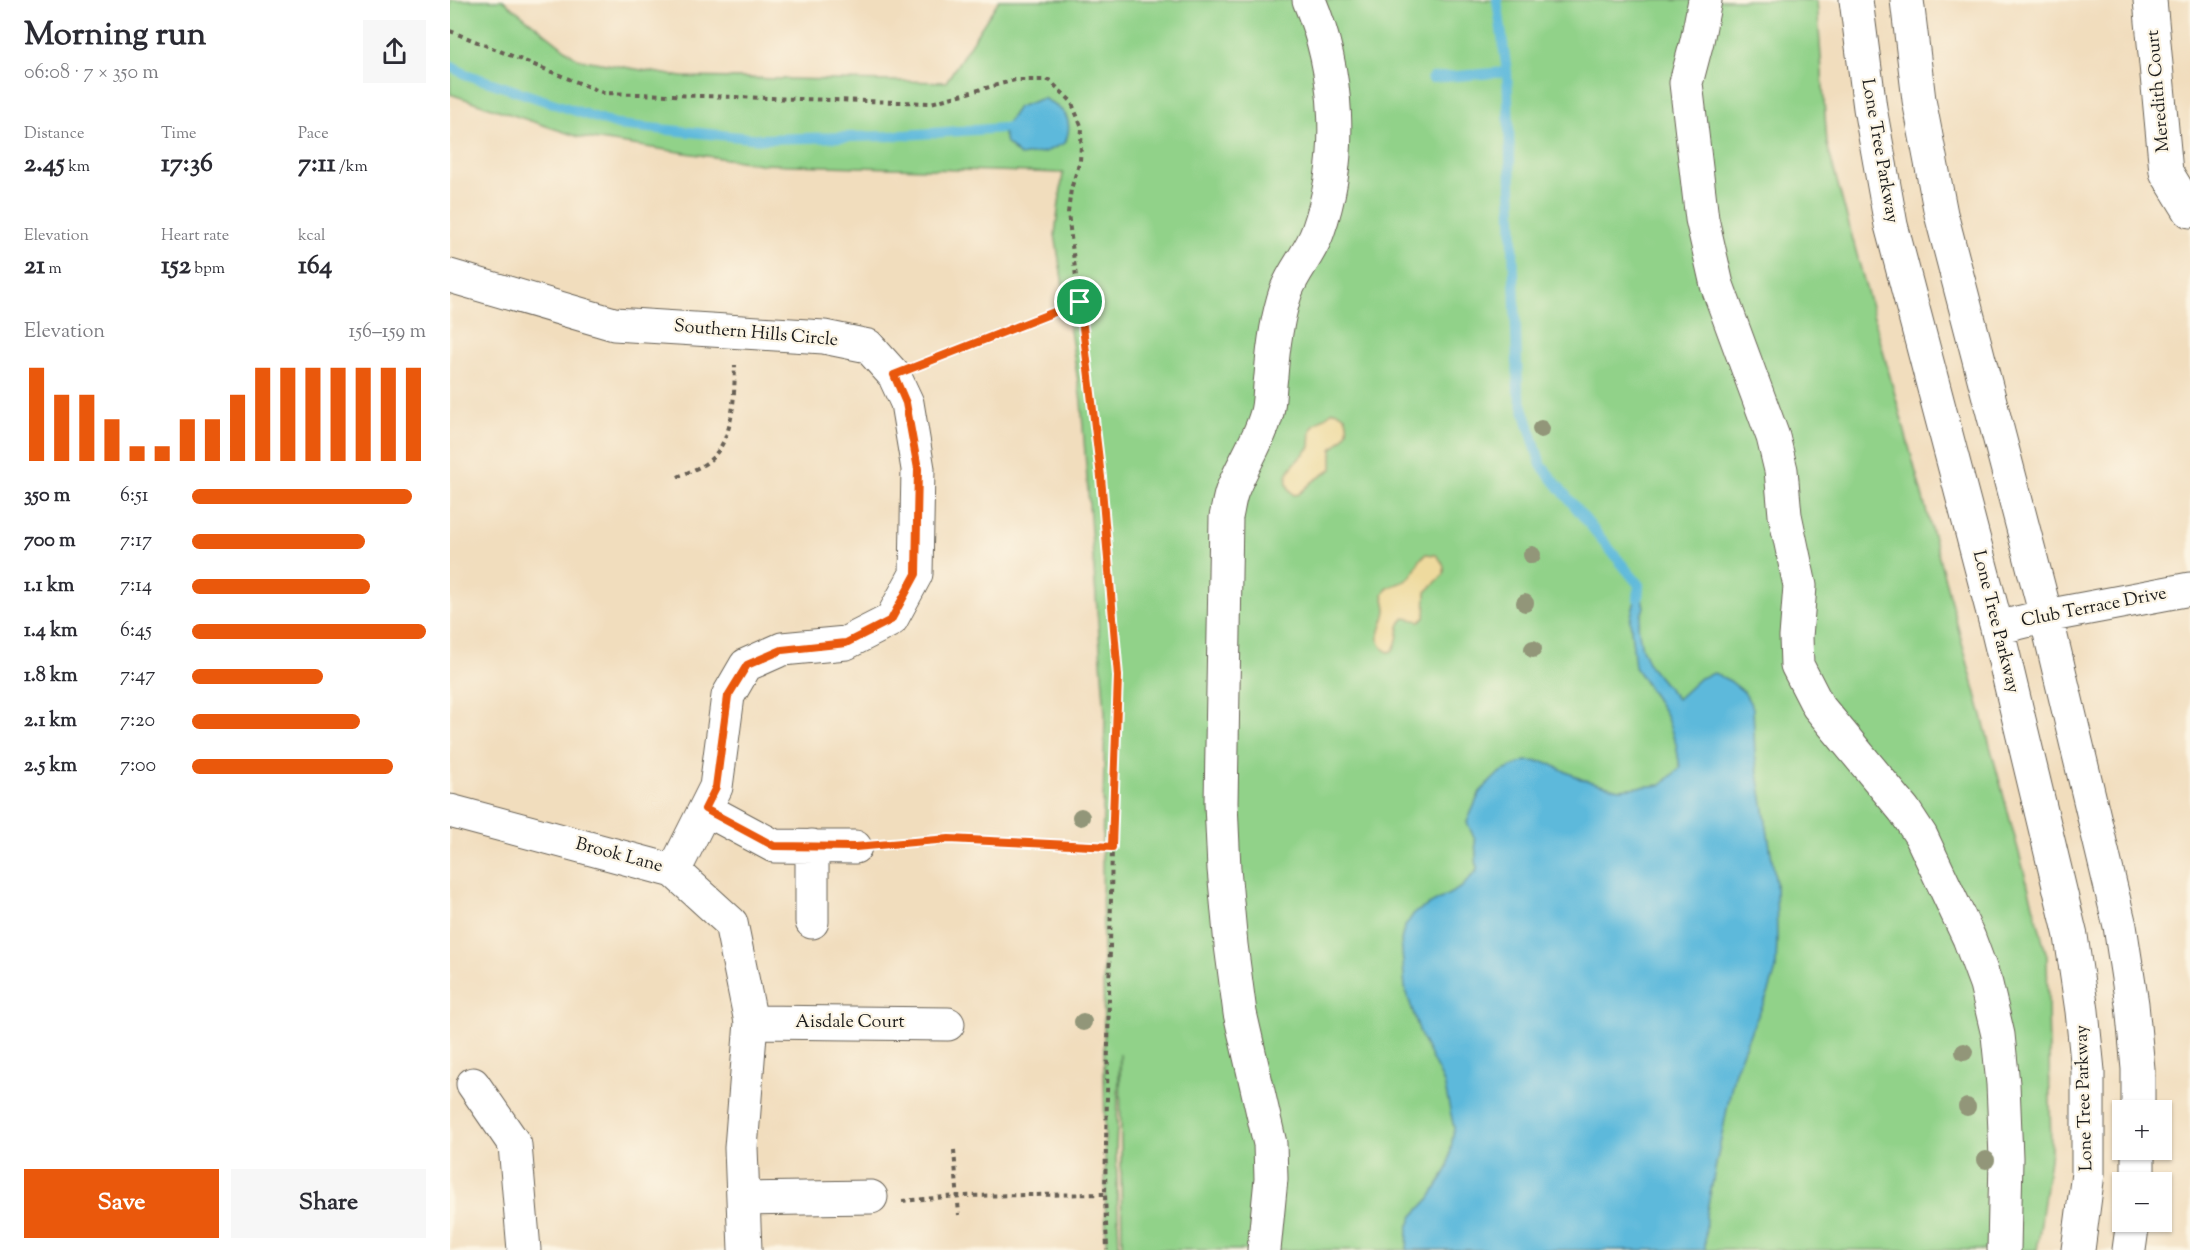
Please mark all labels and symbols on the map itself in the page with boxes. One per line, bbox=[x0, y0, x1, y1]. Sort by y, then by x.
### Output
street label: Meredith Court bbox=[2141, 29, 2177, 153]
street label: Lone Tree Parkway bbox=[1853, 77, 1905, 225]
pin bbox=[1054, 276, 1105, 327]
street label: Southern Hills Circle bbox=[673, 314, 839, 354]
street label: Lone Tree Parkway bbox=[1965, 548, 2025, 696]
street label: Club Terrace Drive bbox=[2019, 581, 2169, 635]
street label: Brook Lane bbox=[572, 832, 666, 880]
street label: Aisdale Court bbox=[795, 1010, 905, 1036]
street label: Lone Tree Parkway bbox=[2069, 1024, 2101, 1172]

